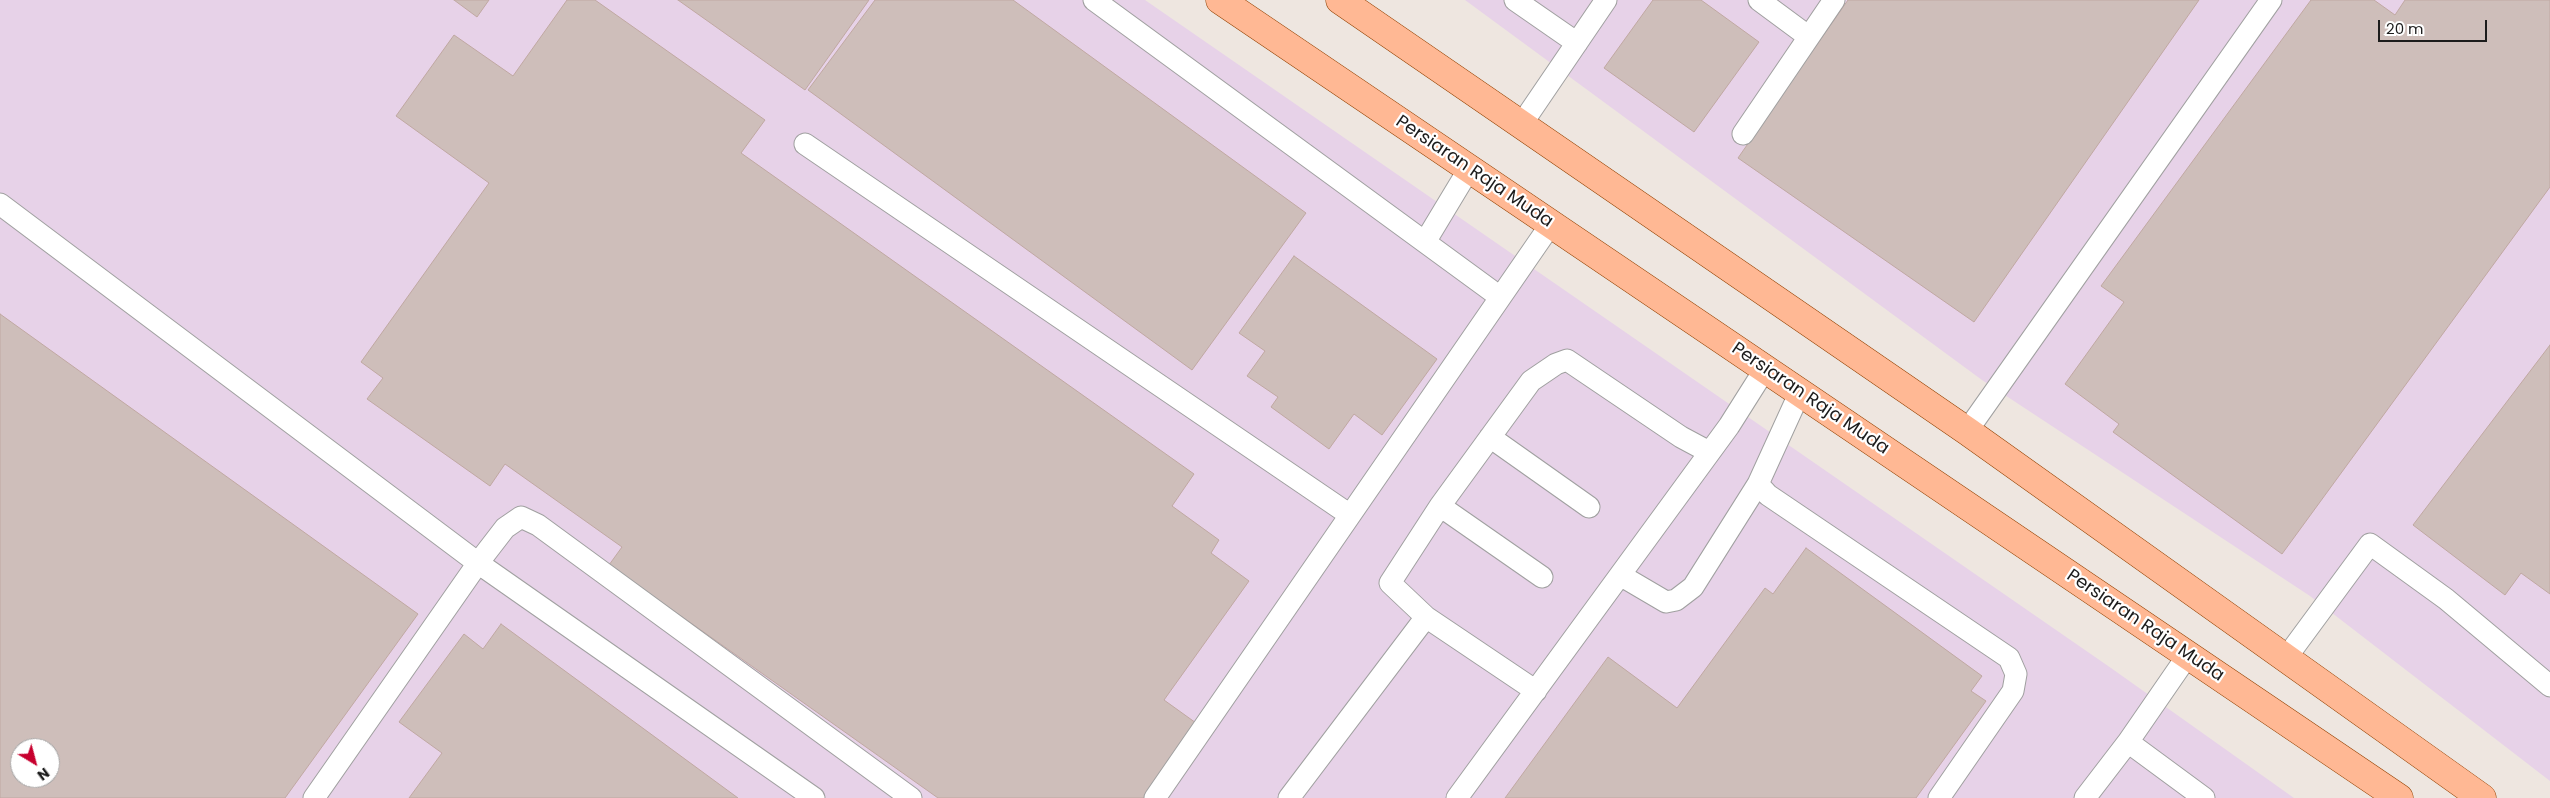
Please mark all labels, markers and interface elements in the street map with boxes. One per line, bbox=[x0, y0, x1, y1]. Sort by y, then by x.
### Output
scale bar bbox=[2380, 10, 2489, 42]
text: 20 m bbox=[2386, 18, 2424, 39]
street label: Persiaran Raja Muda bbox=[1391, 111, 1557, 233]
street label: Persiaran Raja Muda bbox=[1727, 338, 1893, 460]
street label: Persiaran Raja Muda bbox=[2062, 565, 2228, 687]
north arrow bbox=[10, 738, 60, 788]
text: N bbox=[33, 763, 54, 785]

